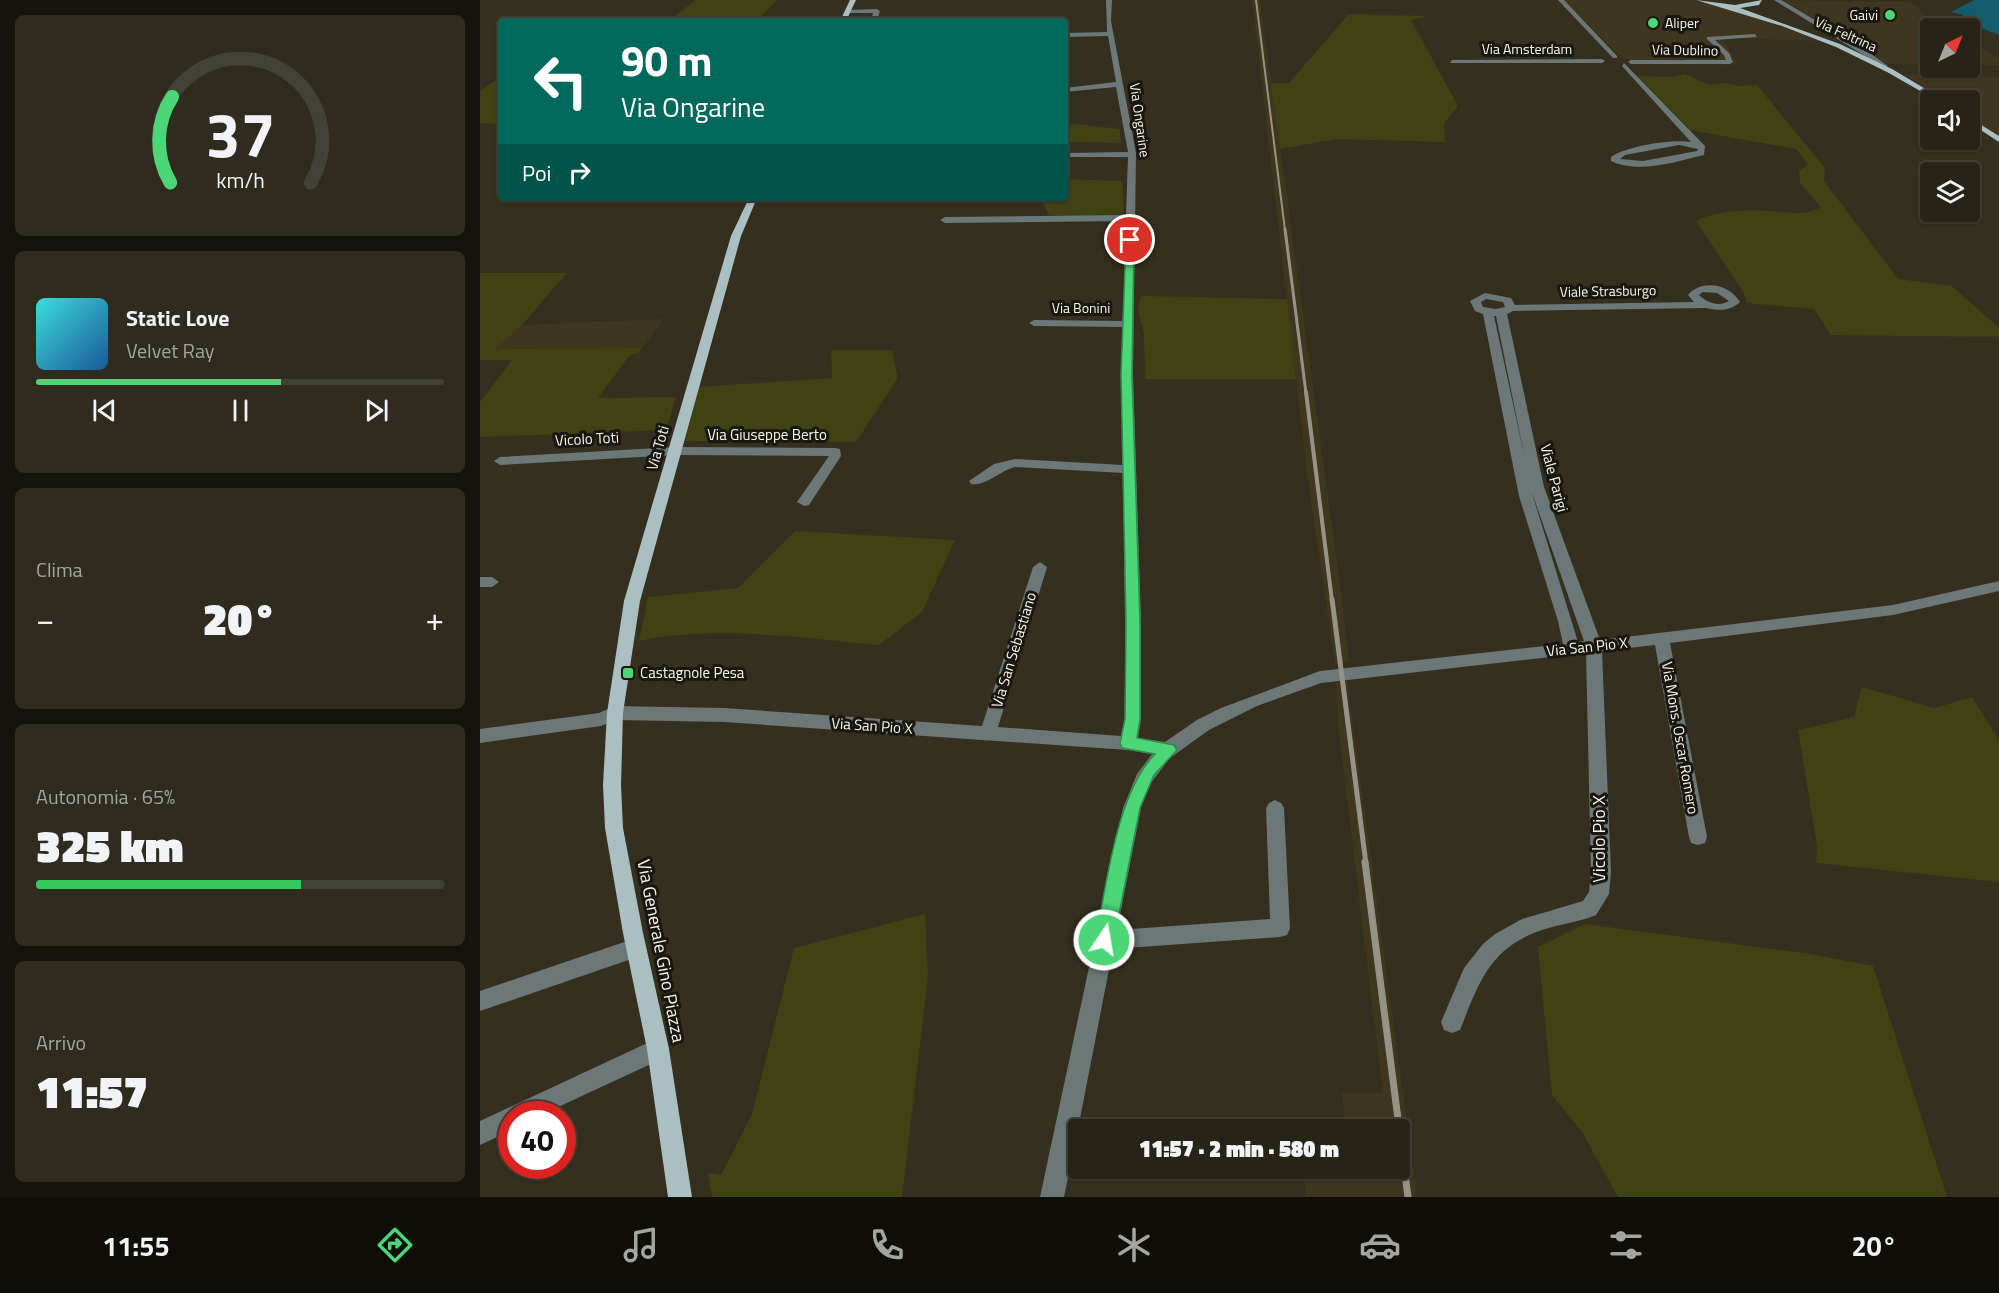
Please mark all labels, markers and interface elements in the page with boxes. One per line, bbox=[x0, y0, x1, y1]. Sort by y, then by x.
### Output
place label: Gaivi bbox=[1849, 4, 1878, 25]
marker: Gaivi bbox=[1883, 8, 1897, 22]
street label: Via Feltrina bbox=[1812, 11, 1881, 57]
place label: Aliper bbox=[1665, 12, 1699, 33]
marker: Aliper bbox=[1646, 16, 1660, 30]
north arrow bbox=[1920, 18, 1980, 78]
map controls bbox=[1920, 18, 1980, 222]
text: 90 m bbox=[621, 28, 713, 92]
street label: Via Amsterdam bbox=[1482, 38, 1572, 59]
street label: Via Dublino bbox=[1652, 38, 1718, 61]
icon: left bbox=[522, 42, 600, 120]
street label: Via Ongarine bbox=[1125, 81, 1156, 158]
text: 37 bbox=[205, 86, 275, 181]
text: Via Ongarine bbox=[621, 86, 765, 127]
button: sound bbox=[1920, 90, 1980, 150]
text: Poi bbox=[522, 156, 551, 190]
icon: right bbox=[563, 156, 596, 189]
button: layers bbox=[1920, 162, 1980, 222]
text: km/h bbox=[216, 164, 264, 196]
pin bbox=[1104, 214, 1155, 265]
icon: arrive bbox=[1113, 223, 1146, 256]
street label: Viale Strasburgo bbox=[1560, 279, 1656, 302]
street label: Via Bonini bbox=[1052, 297, 1110, 318]
text: Static Love bbox=[126, 301, 229, 335]
text: Velvet Ray bbox=[126, 335, 215, 366]
icon: previous bbox=[88, 394, 121, 427]
icon: pause bbox=[224, 394, 257, 427]
icon: next bbox=[360, 394, 393, 427]
street label: Via Toti bbox=[640, 423, 675, 473]
street label: Via Giuseppe Berto bbox=[707, 423, 827, 446]
street label: Vicolo Toti bbox=[554, 425, 620, 452]
street label: Viale Parigi bbox=[1534, 441, 1575, 515]
text: Clima bbox=[36, 554, 83, 585]
text: 20° bbox=[203, 584, 277, 652]
street label: Via San Sebastiano bbox=[985, 589, 1042, 711]
text: − bbox=[36, 594, 54, 644]
text: + bbox=[426, 594, 444, 644]
street label: Via San Pio X bbox=[1545, 631, 1629, 662]
street label: Via Mons. Oscar Romero bbox=[1656, 660, 1705, 816]
place label: Castagnole Pesa bbox=[640, 661, 745, 684]
marker: Castagnole Pesa bbox=[621, 666, 635, 680]
street label: Via San Pio X bbox=[831, 711, 914, 740]
text: Autonomia · 65% bbox=[36, 781, 175, 812]
street label: Vicolo Pio X bbox=[1585, 795, 1612, 883]
text: 325 km bbox=[36, 811, 184, 879]
street label: Via Generale Gino Piazza bbox=[630, 857, 692, 1045]
position arrow bbox=[1072, 908, 1136, 972]
text: Arrivo bbox=[36, 1027, 86, 1058]
text: 11:57 bbox=[36, 1057, 148, 1125]
speed limit sign: 40 bbox=[498, 1101, 576, 1179]
text: 11:57 · 2 min · 580 m bbox=[1139, 1132, 1339, 1166]
icon: directions bbox=[374, 1224, 416, 1266]
icon: music bbox=[620, 1224, 662, 1266]
icon: phone bbox=[866, 1224, 908, 1266]
icon: climate bbox=[1113, 1224, 1155, 1266]
icon: car bbox=[1359, 1224, 1401, 1266]
icon: filters bbox=[1605, 1224, 1647, 1266]
text: 11:55 bbox=[102, 1225, 170, 1266]
text: 20° bbox=[1851, 1225, 1897, 1266]

